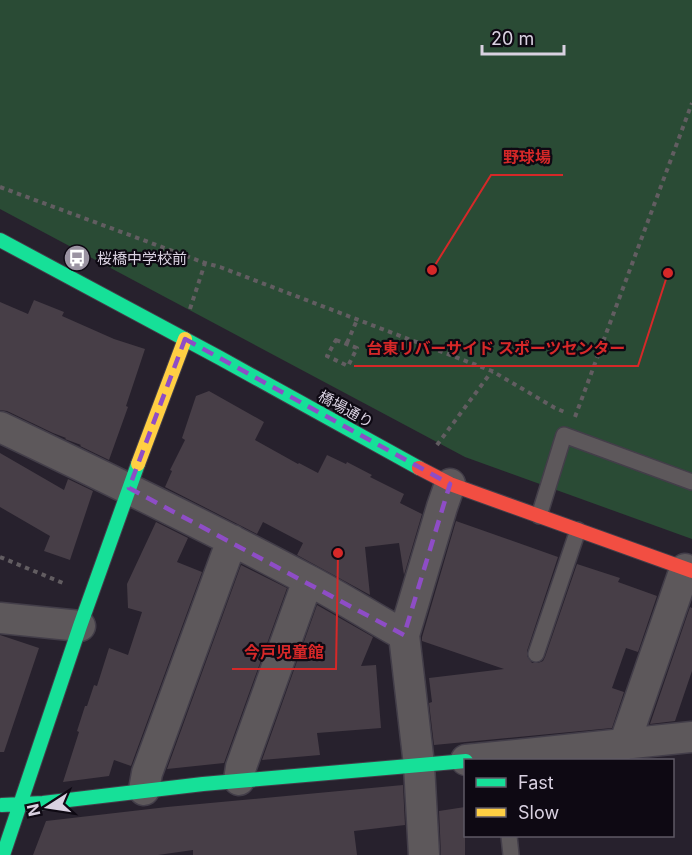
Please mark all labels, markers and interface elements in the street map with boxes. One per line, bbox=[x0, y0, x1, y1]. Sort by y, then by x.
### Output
scale bar bbox=[482, 18, 564, 56]
text: 20 m bbox=[491, 28, 534, 49]
callout: 野球場 bbox=[491, 141, 563, 175]
text: 野球場 bbox=[503, 147, 551, 167]
bus stop icon: 桜橋中学校前 bbox=[62, 243, 92, 273]
place label: 桜橋中学校前 bbox=[97, 249, 187, 268]
callout: 台東リバーサイド スポーツセンター bbox=[354, 332, 638, 366]
text: 台東リバーサイド スポーツセンター bbox=[366, 338, 626, 358]
street label: 橋場通り bbox=[315, 386, 377, 432]
callout: 今戸児童館 bbox=[232, 635, 336, 669]
text: 今戸児童館 bbox=[244, 642, 324, 662]
legend bbox=[464, 759, 674, 837]
text: Fast bbox=[518, 772, 554, 793]
north arrow bbox=[18, 777, 78, 837]
text: N bbox=[22, 802, 44, 818]
text: Slow bbox=[518, 802, 559, 823]

